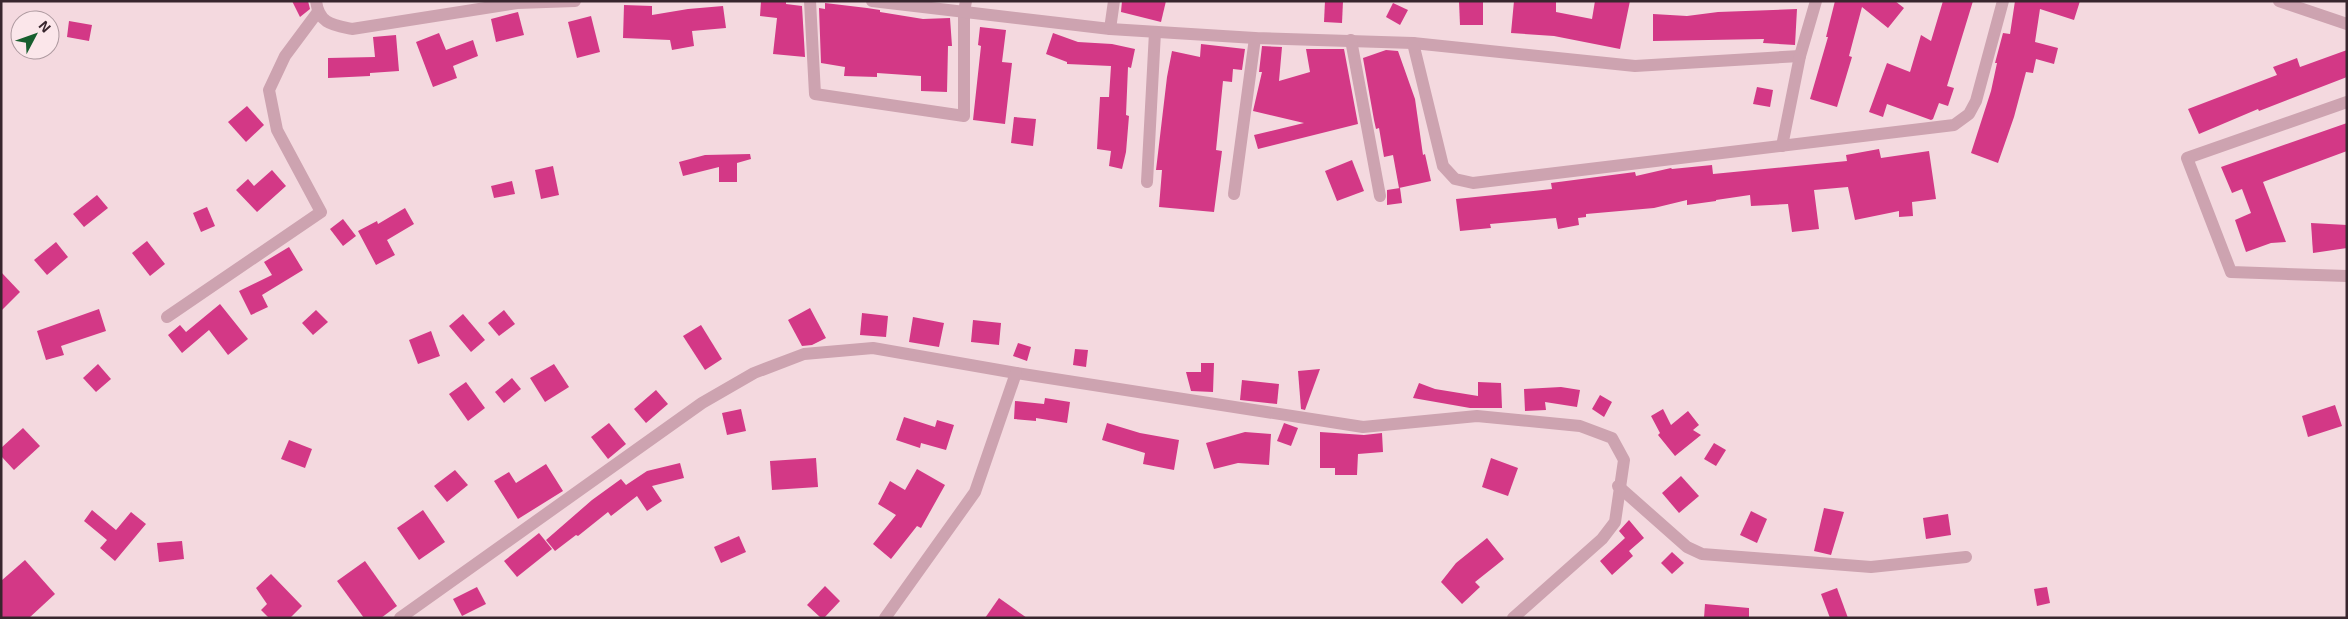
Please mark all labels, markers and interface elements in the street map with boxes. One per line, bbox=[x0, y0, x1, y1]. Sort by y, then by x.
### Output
north arrow bbox=[10, 10, 60, 60]
text: N bbox=[35, 17, 55, 36]

